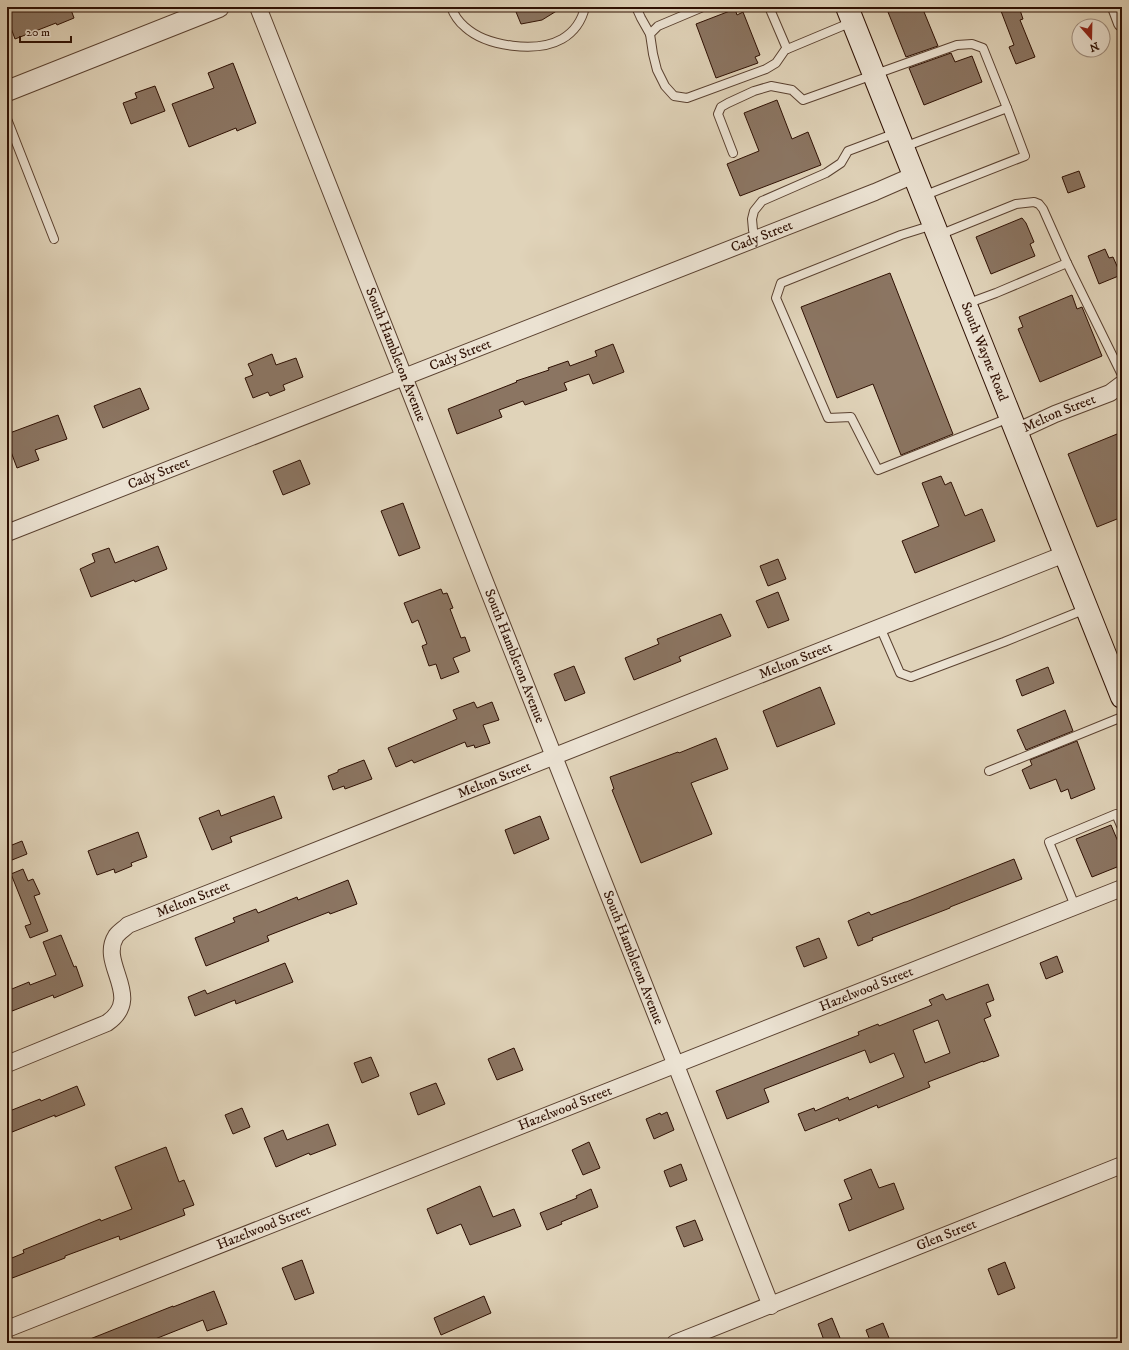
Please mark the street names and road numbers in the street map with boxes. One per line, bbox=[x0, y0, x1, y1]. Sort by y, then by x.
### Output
street label: Cady Street bbox=[728, 216, 796, 257]
street label: South Hambleton Avenue bbox=[361, 285, 430, 424]
street label: South Wayne Road bbox=[956, 299, 1012, 404]
street label: Cady Street bbox=[427, 334, 494, 375]
street label: Melton Street bbox=[1020, 390, 1099, 437]
street label: Cady Street bbox=[125, 453, 193, 494]
street label: South Hambleton Avenue bbox=[480, 587, 549, 726]
street label: Melton Street bbox=[756, 638, 835, 683]
street label: Melton Street bbox=[455, 757, 534, 803]
street label: Melton Street bbox=[154, 876, 233, 922]
street label: South Hambleton Avenue bbox=[599, 888, 668, 1027]
street label: Hazelwood Street bbox=[817, 962, 916, 1016]
street label: Hazelwood Street bbox=[515, 1081, 615, 1135]
street label: Hazelwood Street bbox=[214, 1201, 314, 1254]
street label: Glen Street bbox=[914, 1215, 979, 1255]

